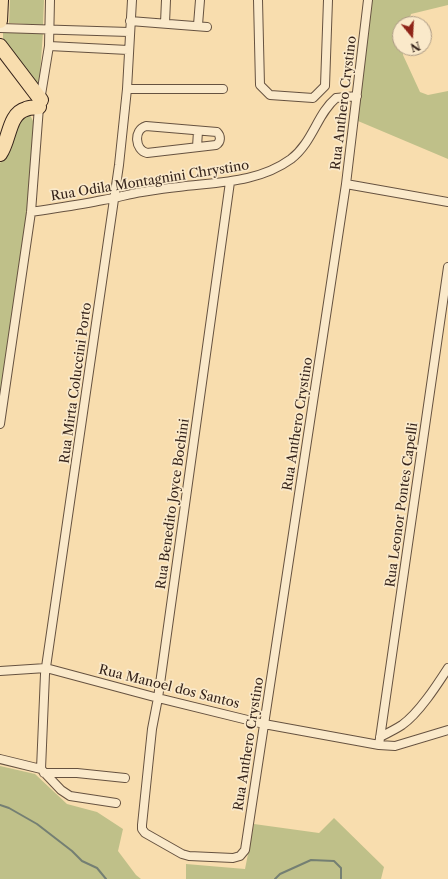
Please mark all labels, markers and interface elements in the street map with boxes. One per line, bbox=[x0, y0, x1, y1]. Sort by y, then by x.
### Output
north arrow bbox=[392, 16, 432, 56]
street label: Rua Anthero Crystino bbox=[328, 35, 360, 171]
text: N bbox=[409, 38, 422, 55]
street label: Rua Odila Montagnini Chrystino bbox=[50, 158, 250, 204]
street label: Rua Mirta Coluccini Porto bbox=[57, 301, 95, 465]
street label: Rua Anthero Crystino bbox=[280, 356, 316, 492]
street label: Rua Benedito Joyce Bochini bbox=[153, 418, 193, 590]
street label: Rua Leonor Pontes Capelli bbox=[383, 422, 421, 588]
street label: Rua Manoel dos Santos bbox=[97, 662, 241, 712]
street label: Rua Anthero Crystino bbox=[231, 676, 267, 812]

